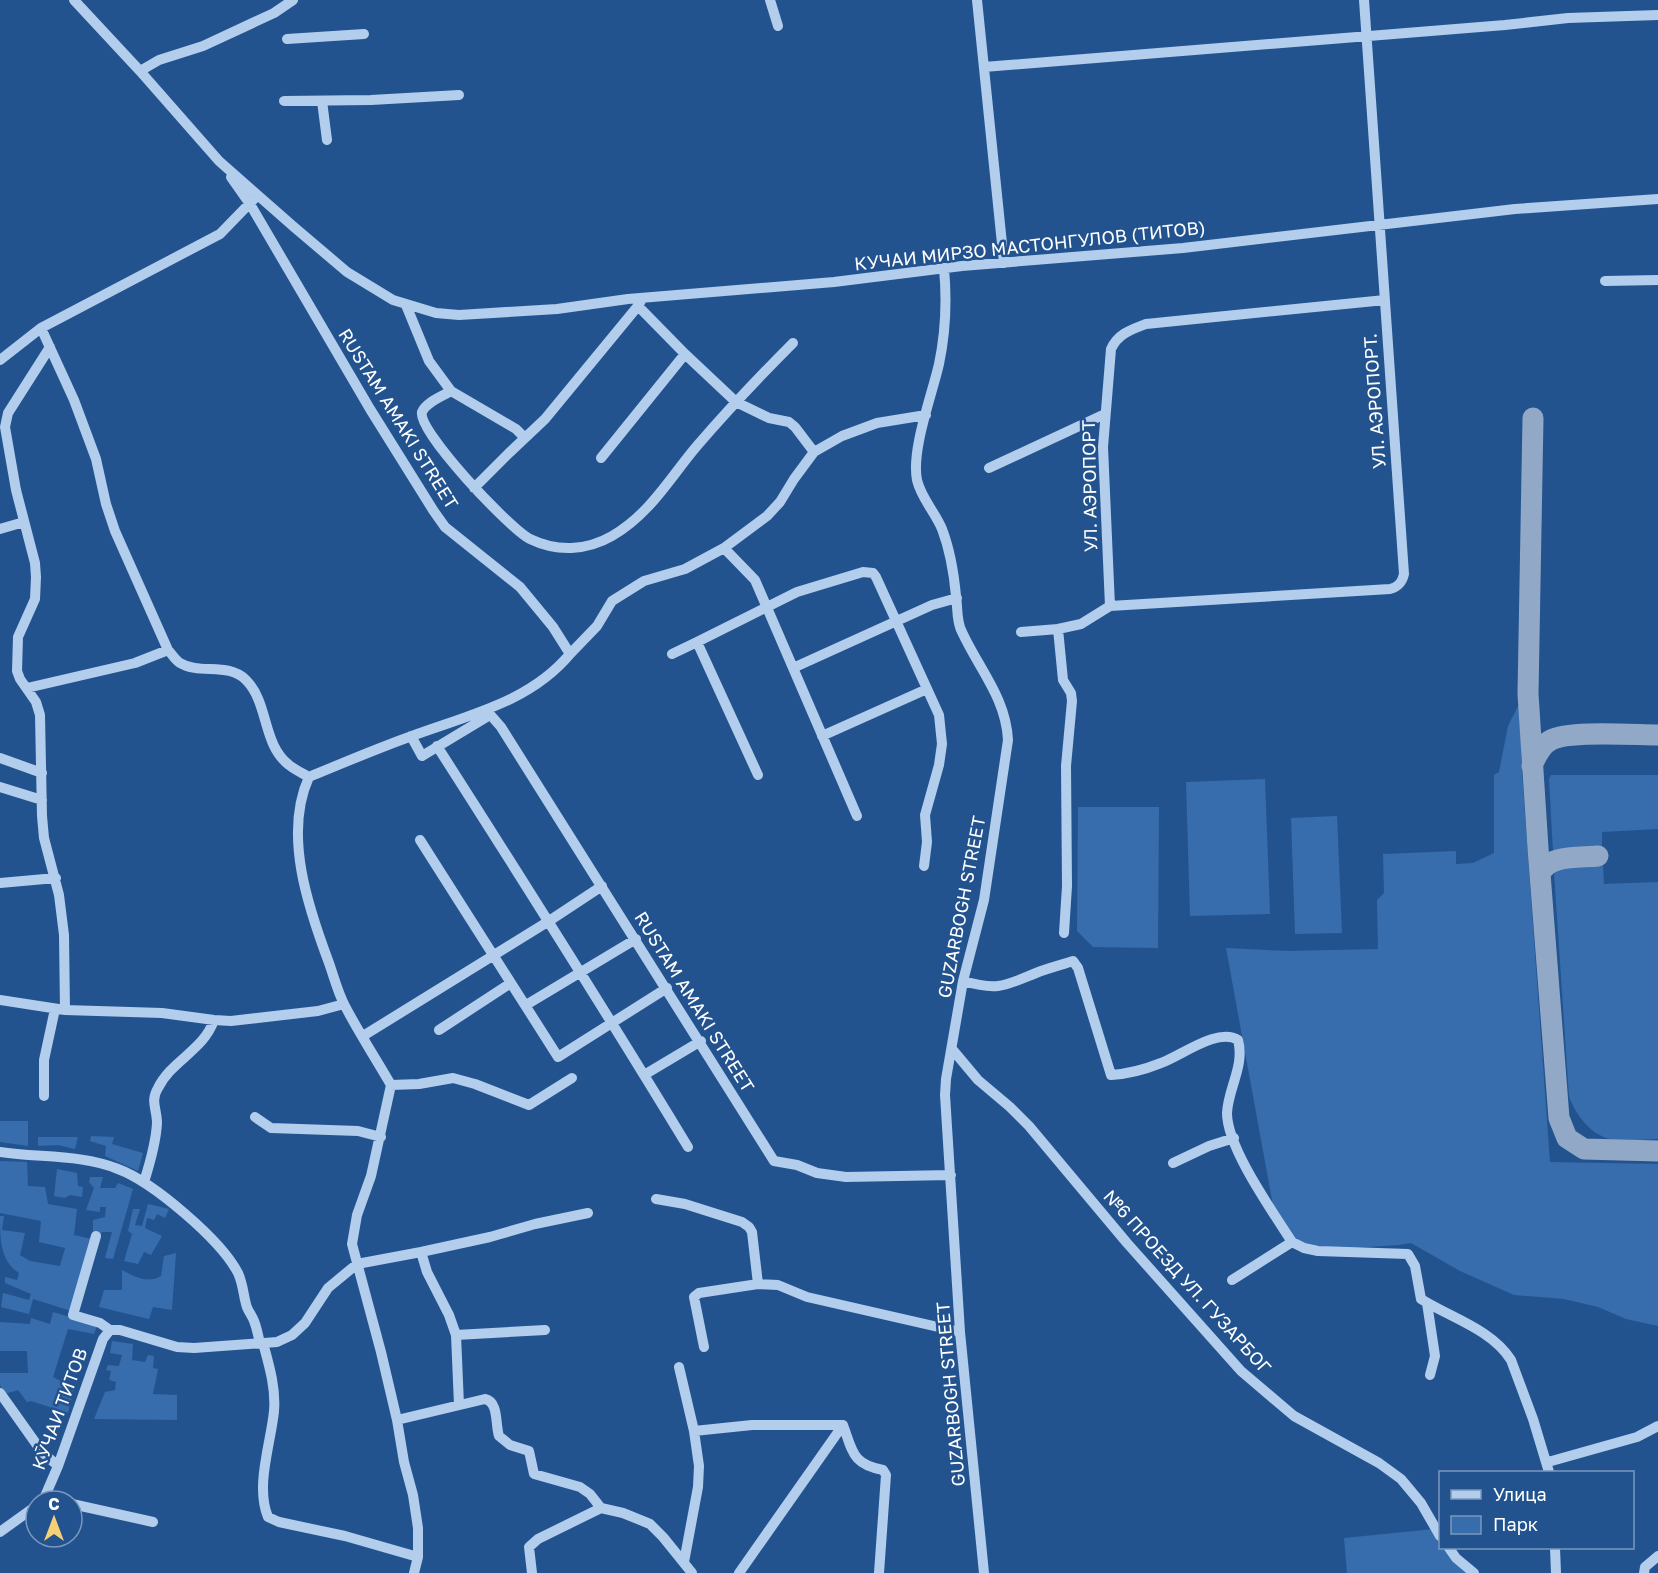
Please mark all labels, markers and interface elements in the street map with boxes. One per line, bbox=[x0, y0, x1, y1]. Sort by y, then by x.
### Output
street label: КУЧАИ МИРЗО МАСТОНГУЛОВ (ТИТОВ) bbox=[853, 216, 1207, 274]
street label: RUSTAM AMAKI STREET bbox=[334, 324, 463, 513]
street label: УЛ. АЭРОПОРТ. bbox=[1358, 333, 1390, 469]
street label: УЛ. АЭРОПОРТ bbox=[1077, 420, 1101, 552]
street label: GUZARBOGH STREET bbox=[933, 814, 989, 1000]
street label: RUSTAM AMAKI STREET bbox=[630, 907, 759, 1096]
street label: №6 ПРОЕЗД УЛ. ГУЗАРБОГ bbox=[1099, 1185, 1276, 1378]
street label: GUZARBOGH STREET bbox=[931, 1301, 969, 1487]
street label: КӮЧАИ ТИТОВ bbox=[27, 1345, 91, 1473]
legend bbox=[1439, 1471, 1634, 1549]
text: Улица bbox=[1493, 1483, 1547, 1505]
north arrow bbox=[24, 1489, 84, 1549]
text: С bbox=[48, 1494, 60, 1514]
text: Парк bbox=[1493, 1513, 1538, 1535]

